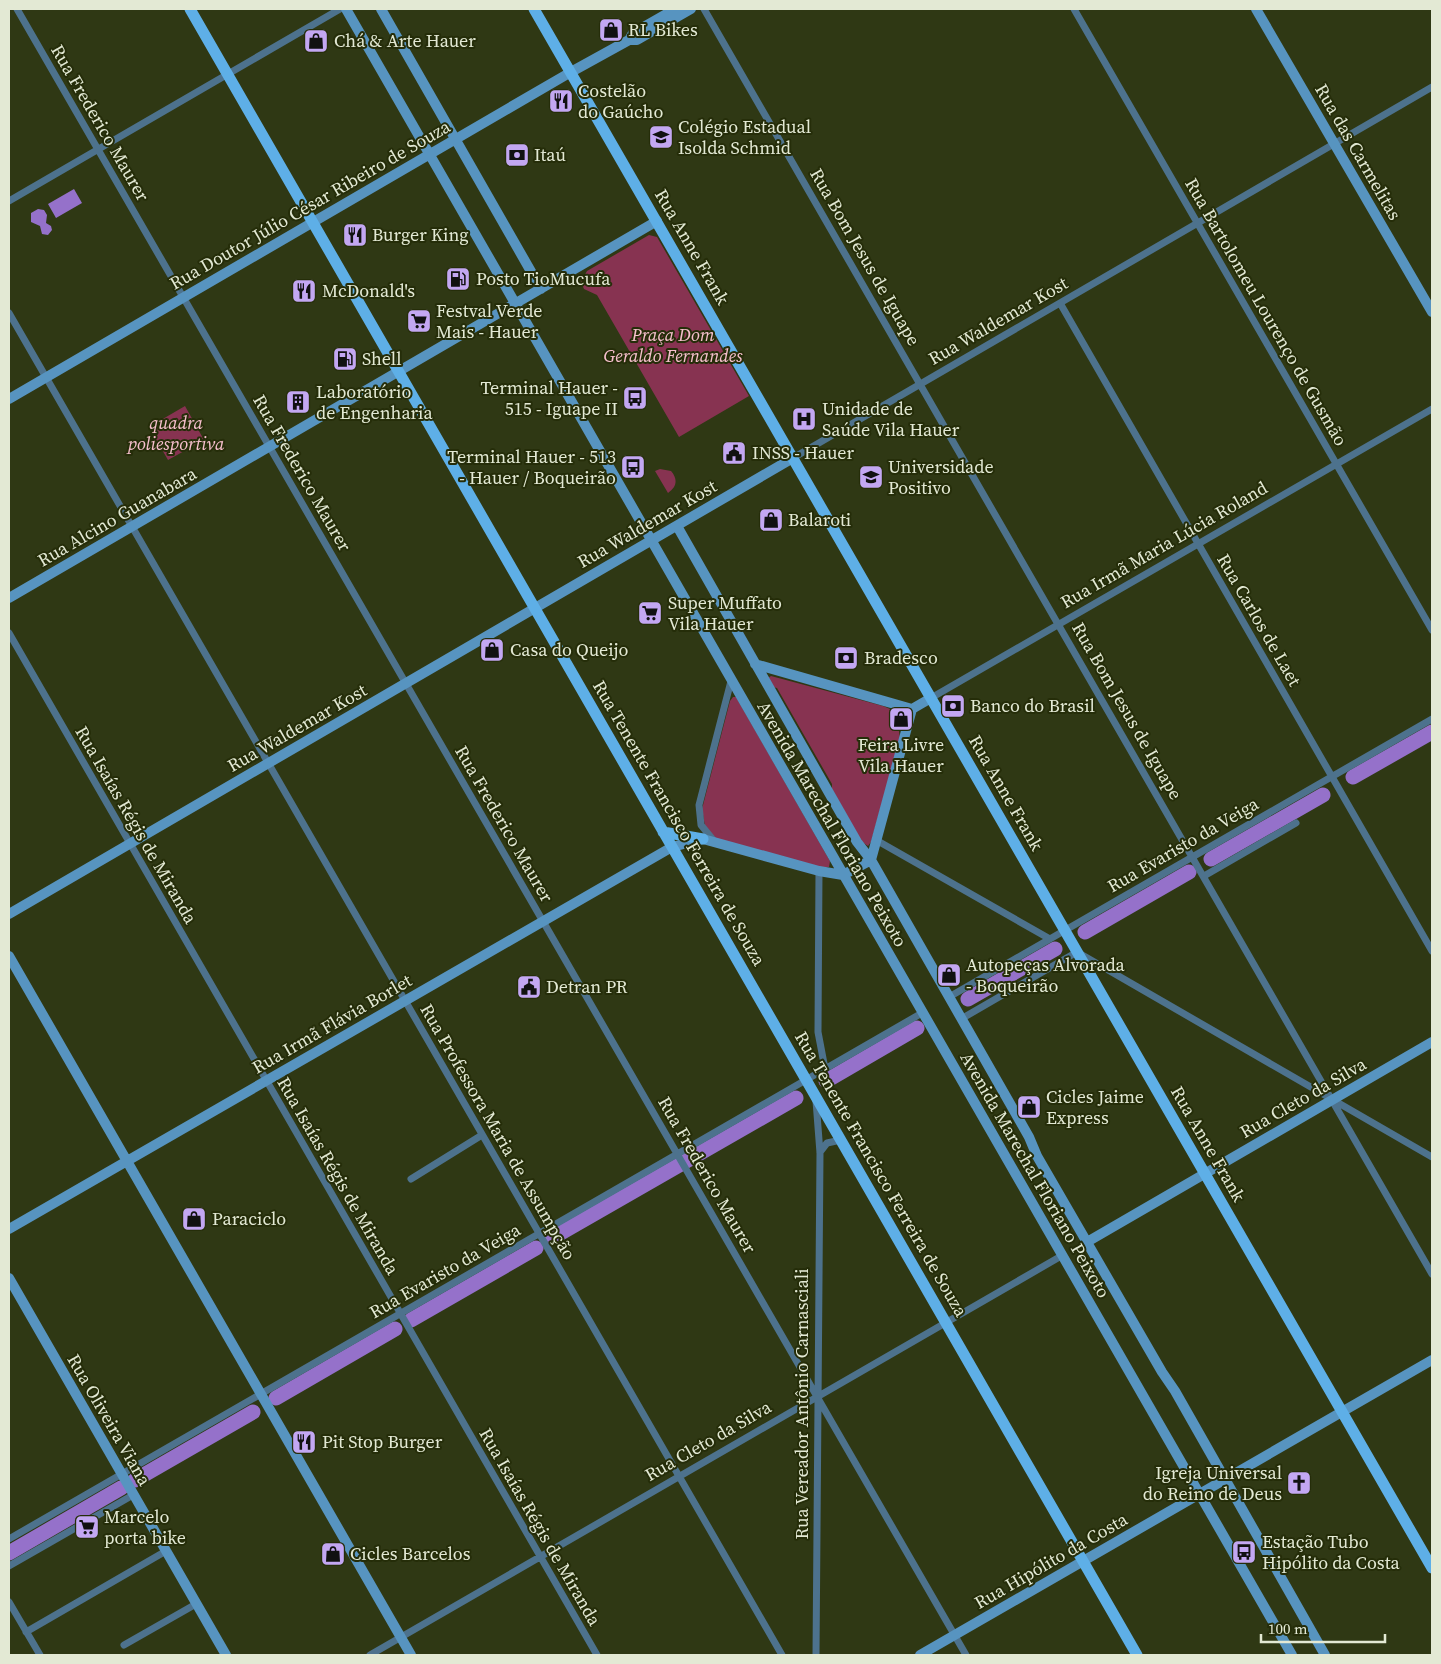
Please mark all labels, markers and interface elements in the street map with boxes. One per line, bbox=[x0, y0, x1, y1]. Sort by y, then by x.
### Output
shop icon: RL Bikes bbox=[598, 17, 624, 43]
place label: RL Bikes bbox=[628, 17, 698, 42]
shop icon: Chá & Arte Hauer bbox=[303, 28, 329, 54]
place label: Chá & Arte Hauer bbox=[334, 28, 476, 53]
street label: Rua Frederico Maurer bbox=[45, 40, 156, 206]
place label: Costelão do Gaúcho bbox=[578, 78, 663, 124]
street label: Rua das Carmelitas bbox=[1309, 79, 1408, 225]
restaurant icon: Costelão do Gaúcho bbox=[548, 88, 574, 114]
street label: Rua Doutor Júlio César Ribeiro de Souza bbox=[165, 113, 455, 296]
place label: Colégio Estadual Isolda Schmid bbox=[678, 114, 811, 160]
school or university icon: Colégio Estadual Isolda Schmid bbox=[648, 124, 674, 150]
bank icon: Itaú bbox=[504, 142, 530, 168]
place label: Itaú bbox=[534, 142, 566, 167]
street label: Rua Bom Jesus de Iguape bbox=[804, 163, 927, 350]
street label: Rua Bartolomeu Lourenço de Gusmão bbox=[1179, 173, 1354, 450]
street label: Rua Anne Frank bbox=[649, 184, 736, 309]
restaurant icon: Burger King bbox=[342, 222, 368, 248]
place label: Burger King bbox=[372, 222, 469, 247]
fuel station icon: Posto TioMucufa bbox=[445, 266, 471, 292]
place label: Posto TioMucufa bbox=[476, 266, 611, 291]
street label: Rua Waldemar Kost bbox=[923, 270, 1072, 371]
restaurant icon: McDonald's bbox=[291, 278, 317, 304]
place label: McDonald's bbox=[322, 278, 415, 303]
place label: Festval Verde Mais - Hauer bbox=[436, 298, 543, 344]
supermarket icon: Festval Verde Mais - Hauer bbox=[406, 308, 432, 334]
park label: Praça Dom Geraldo Fernandes bbox=[603, 322, 743, 368]
fuel station icon: Shell bbox=[332, 346, 358, 372]
place label: Shell bbox=[362, 346, 402, 371]
place label: Terminal Hauer - 515 - Iguape II bbox=[480, 375, 618, 421]
place label: Laboratório de Engenharia bbox=[316, 379, 433, 425]
bus stop icon: Terminal Hauer - 515 - Iguape II bbox=[622, 385, 648, 411]
building icon: Laboratório de Engenharia bbox=[285, 389, 311, 415]
street label: Rua Frederico Maurer bbox=[247, 390, 358, 556]
place label: Unidade de Saúde Vila Hauer bbox=[822, 396, 960, 442]
hospital icon: Unidade de Saúde Vila Hauer bbox=[791, 406, 817, 432]
park label: quadra poliesportiva bbox=[126, 410, 225, 456]
public building icon: INSS - Hauer bbox=[721, 440, 747, 466]
place label: INSS - Hauer bbox=[752, 440, 854, 465]
place label: Terminal Hauer - 513 - Hauer / Boqueirão bbox=[447, 444, 616, 490]
bus stop icon: Terminal Hauer - 513 - Hauer / Boqueirão bbox=[620, 454, 646, 480]
place label: Universidade Positivo bbox=[888, 454, 994, 500]
street label: Rua Alcino Guanabara bbox=[33, 460, 202, 572]
school or university icon: Universidade Positivo bbox=[858, 464, 884, 490]
street label: Rua Waldemar Kost bbox=[572, 473, 721, 574]
street label: Rua Irmã Maria Lúcia Roland bbox=[1056, 475, 1272, 614]
shop icon: Balaroti bbox=[758, 507, 784, 533]
place label: Balaroti bbox=[788, 507, 851, 532]
street label: Rua Carlos de Laet bbox=[1211, 549, 1308, 691]
place label: Super Muffato Vila Hauer bbox=[668, 590, 782, 636]
supermarket icon: Super Muffato Vila Hauer bbox=[637, 600, 663, 626]
street label: Rua Bom Jesus de Iguape bbox=[1066, 617, 1189, 804]
shop icon: Casa do Queijo bbox=[479, 637, 505, 663]
place label: Casa do Queijo bbox=[510, 637, 629, 662]
bank icon: Bradesco bbox=[833, 645, 859, 671]
place label: Bradesco bbox=[864, 645, 938, 670]
street label: Rua Tenente Francisco Ferreira de Souza bbox=[587, 675, 772, 971]
street label: Rua Waldemar Kost bbox=[222, 677, 371, 778]
bank icon: Banco do Brasil bbox=[940, 693, 966, 719]
place label: Banco do Brasil bbox=[970, 693, 1095, 718]
street label: Avenida Marechal Floriano Peixoto bbox=[752, 696, 913, 951]
shop icon: Feira Livre Vila Hauer bbox=[888, 706, 914, 732]
street label: Rua Isaías Régis de Miranda bbox=[70, 721, 204, 929]
street label: Rua Anne Frank bbox=[963, 730, 1050, 855]
place label: Feira Livre Vila Hauer bbox=[858, 732, 944, 778]
street label: Rua Frederico Maurer bbox=[449, 741, 560, 907]
street label: Rua Evaristo da Veiga bbox=[1103, 791, 1264, 898]
place label: Autopeças Alvorada - Boqueirão bbox=[966, 952, 1126, 998]
shop icon: Autopeças Alvorada - Boqueirão bbox=[936, 962, 962, 988]
street label: Rua Irmã Flávia Borlet bbox=[247, 968, 416, 1080]
public building icon: Detran PR bbox=[516, 974, 542, 1000]
place label: Detran PR bbox=[546, 974, 628, 999]
street label: Rua Professora Maria de Assumpção bbox=[415, 999, 582, 1264]
street label: Rua Tenente Francisco Ferreira de Souza bbox=[789, 1026, 974, 1322]
street label: Avenida Marechal Floriano Peixoto bbox=[955, 1047, 1116, 1302]
street label: Rua Cleto da Silva bbox=[1235, 1051, 1371, 1144]
street label: Rua Isaías Régis de Miranda bbox=[272, 1072, 406, 1280]
street label: Rua Anne Frank bbox=[1165, 1081, 1252, 1206]
place label: Cicles Jaime Express bbox=[1046, 1084, 1144, 1130]
street label: Rua Frederico Maurer bbox=[652, 1092, 763, 1258]
shop icon: Cicles Jaime Express bbox=[1016, 1094, 1042, 1120]
shop icon: Paraciclo bbox=[181, 1206, 207, 1232]
place label: Paraciclo bbox=[212, 1206, 286, 1231]
street label: Rua Evaristo da Veiga bbox=[365, 1217, 526, 1324]
street label: Rua Vereador Antônio Carnasciali bbox=[789, 1268, 814, 1540]
street label: Rua Oliveira Viana bbox=[62, 1349, 158, 1491]
street label: Rua Cleto da Silva bbox=[640, 1394, 776, 1487]
street label: Rua Isaías Régis de Miranda bbox=[474, 1423, 608, 1631]
restaurant icon: Pit Stop Burger bbox=[291, 1429, 317, 1455]
place label: Pit Stop Burger bbox=[322, 1429, 443, 1454]
place label: Igreja Universal do Reino de Deus bbox=[1143, 1460, 1282, 1506]
church icon: Igreja Universal do Reino de Deus bbox=[1286, 1470, 1312, 1496]
place label: Marcelo porta bike bbox=[104, 1504, 186, 1550]
street label: Rua Hipólito da Costa bbox=[970, 1506, 1133, 1615]
supermarket icon: Marcelo porta bike bbox=[74, 1514, 100, 1540]
place label: Estação Tubo Hipólito da Costa bbox=[1262, 1529, 1401, 1575]
bus stop icon: Estação Tubo Hipólito da Costa bbox=[1231, 1539, 1257, 1565]
shop icon: Cicles Barcelos bbox=[320, 1541, 346, 1567]
place label: Cicles Barcelos bbox=[350, 1541, 471, 1566]
scale bar bbox=[1261, 1612, 1385, 1644]
text: 100 m bbox=[1268, 1618, 1308, 1639]

